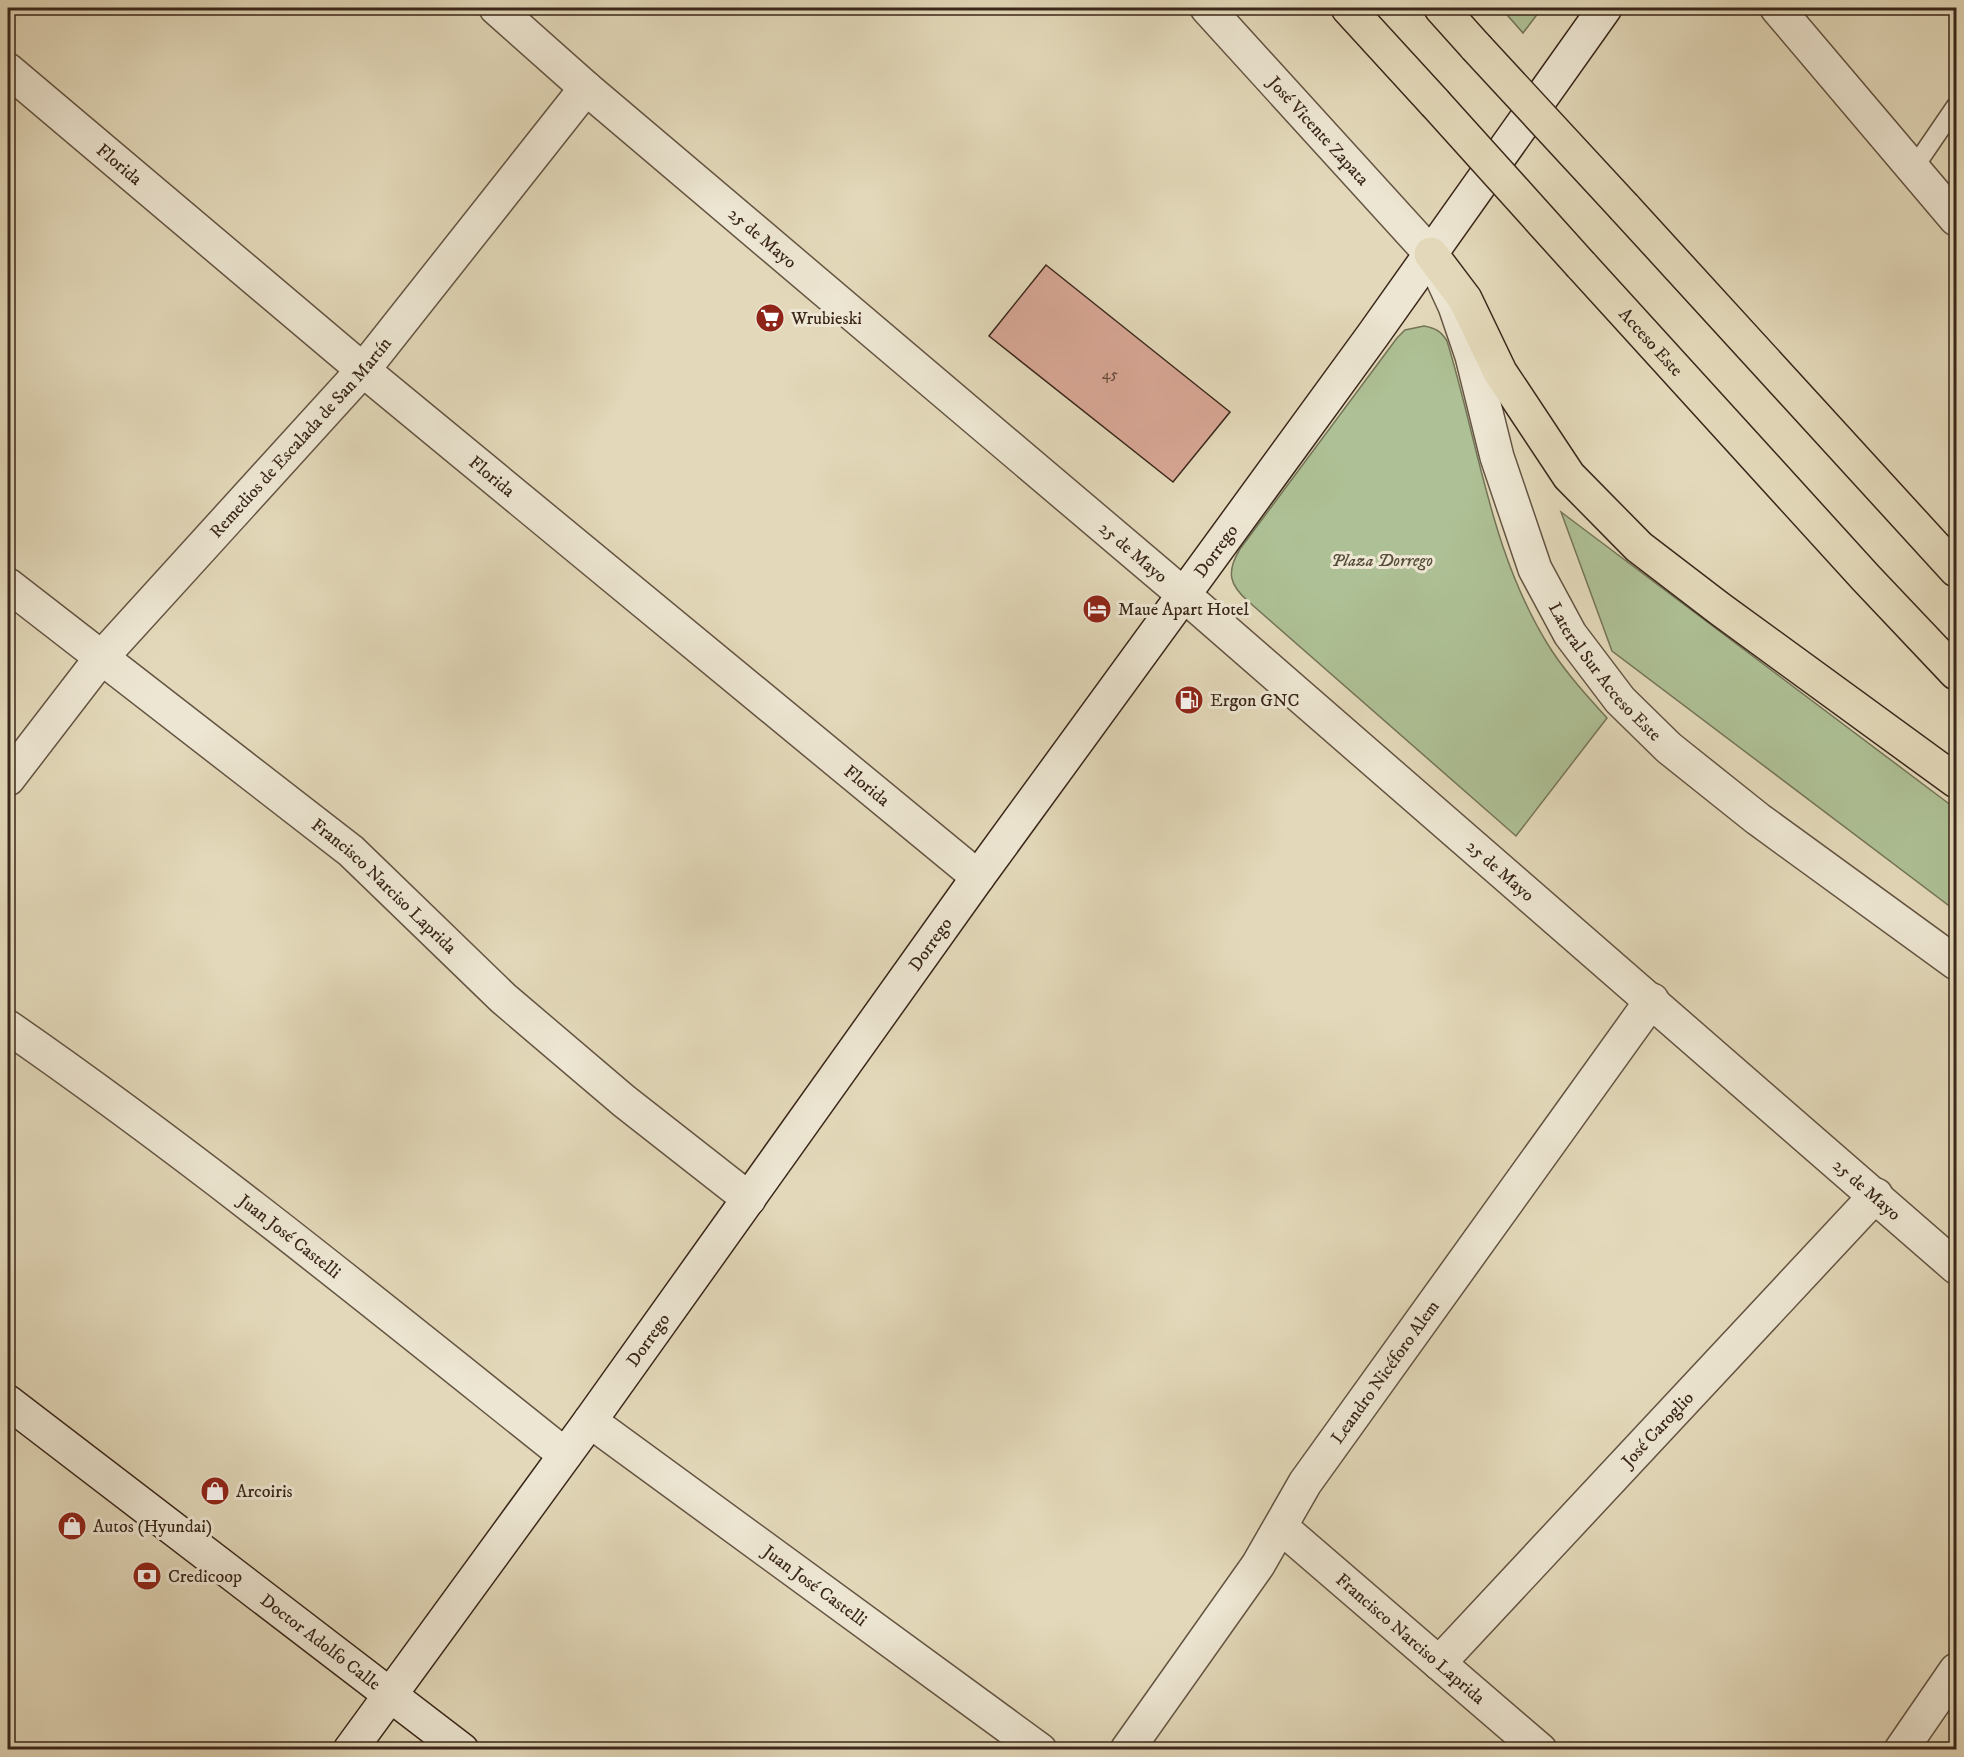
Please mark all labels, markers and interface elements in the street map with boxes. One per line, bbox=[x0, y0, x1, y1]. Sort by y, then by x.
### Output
street label: José Vicente Zapata bbox=[1261, 71, 1373, 191]
street label: Florida bbox=[92, 139, 146, 191]
street label: 25 de Mayo bbox=[723, 203, 801, 274]
supermarket icon: Wrubieski bbox=[754, 302, 786, 334]
street label: Acceso Este bbox=[1614, 304, 1687, 381]
place label: Wrubieski bbox=[790, 308, 862, 330]
street label: Remedios de Escalada de San Martín bbox=[206, 333, 397, 543]
house number: 45 bbox=[1102, 365, 1119, 384]
street label: Florida bbox=[464, 452, 519, 503]
street label: 25 de Mayo bbox=[1094, 518, 1172, 588]
street label: Dorrego bbox=[1190, 520, 1243, 582]
park label: Plaza Dorrego bbox=[1331, 550, 1433, 572]
hotel icon: Maue Apart Hotel bbox=[1081, 593, 1113, 625]
place label: Maue Apart Hotel bbox=[1118, 599, 1249, 621]
street label: Lateral Sur Acceso Este bbox=[1543, 599, 1666, 746]
fuel station icon: Ergon GNC bbox=[1173, 684, 1205, 716]
place label: Ergon GNC bbox=[1210, 690, 1299, 712]
street label: Florida bbox=[839, 761, 894, 812]
street label: Francisco Narciso Laprida bbox=[306, 814, 461, 959]
street label: 25 de Mayo bbox=[1461, 836, 1539, 907]
street label: Dorrego bbox=[904, 913, 958, 976]
street label: 25 de Mayo bbox=[1828, 1155, 1905, 1226]
street label: Juan José Castelli bbox=[232, 1189, 345, 1284]
street label: Leandro Nicéforo Alem bbox=[1327, 1296, 1445, 1449]
street label: Dorrego bbox=[622, 1309, 675, 1371]
street label: José Caroglio bbox=[1616, 1387, 1699, 1474]
shop icon: Arcoiris bbox=[199, 1475, 231, 1507]
place label: Arcoiris bbox=[236, 1481, 293, 1503]
shop icon: Autos (Hyundai) bbox=[56, 1510, 88, 1542]
place label: Autos (Hyundai) bbox=[93, 1516, 212, 1538]
street label: Juan José Castelli bbox=[757, 1540, 871, 1632]
bank icon: Credicoop bbox=[131, 1560, 163, 1592]
place label: Credicoop bbox=[168, 1566, 242, 1588]
street label: Francisco Narciso Laprida bbox=[1331, 1569, 1489, 1710]
street label: Doctor Adolfo Calle bbox=[256, 1589, 385, 1696]

